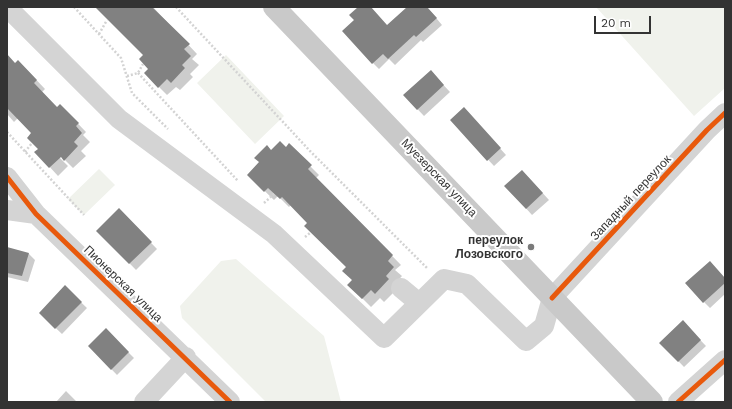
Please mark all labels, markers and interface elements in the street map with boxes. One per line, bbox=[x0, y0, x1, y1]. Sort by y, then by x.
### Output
scale bar bbox=[596, 8, 653, 34]
text: 20 m bbox=[601, 16, 631, 30]
street label: Муезерская улица bbox=[398, 136, 480, 220]
street label: Западный переулок bbox=[588, 152, 674, 244]
place label: переулок Лозовского bbox=[455, 233, 523, 261]
marker: переулок Лозовского bbox=[526, 242, 536, 252]
street label: Пионерская улица bbox=[81, 243, 165, 325]

